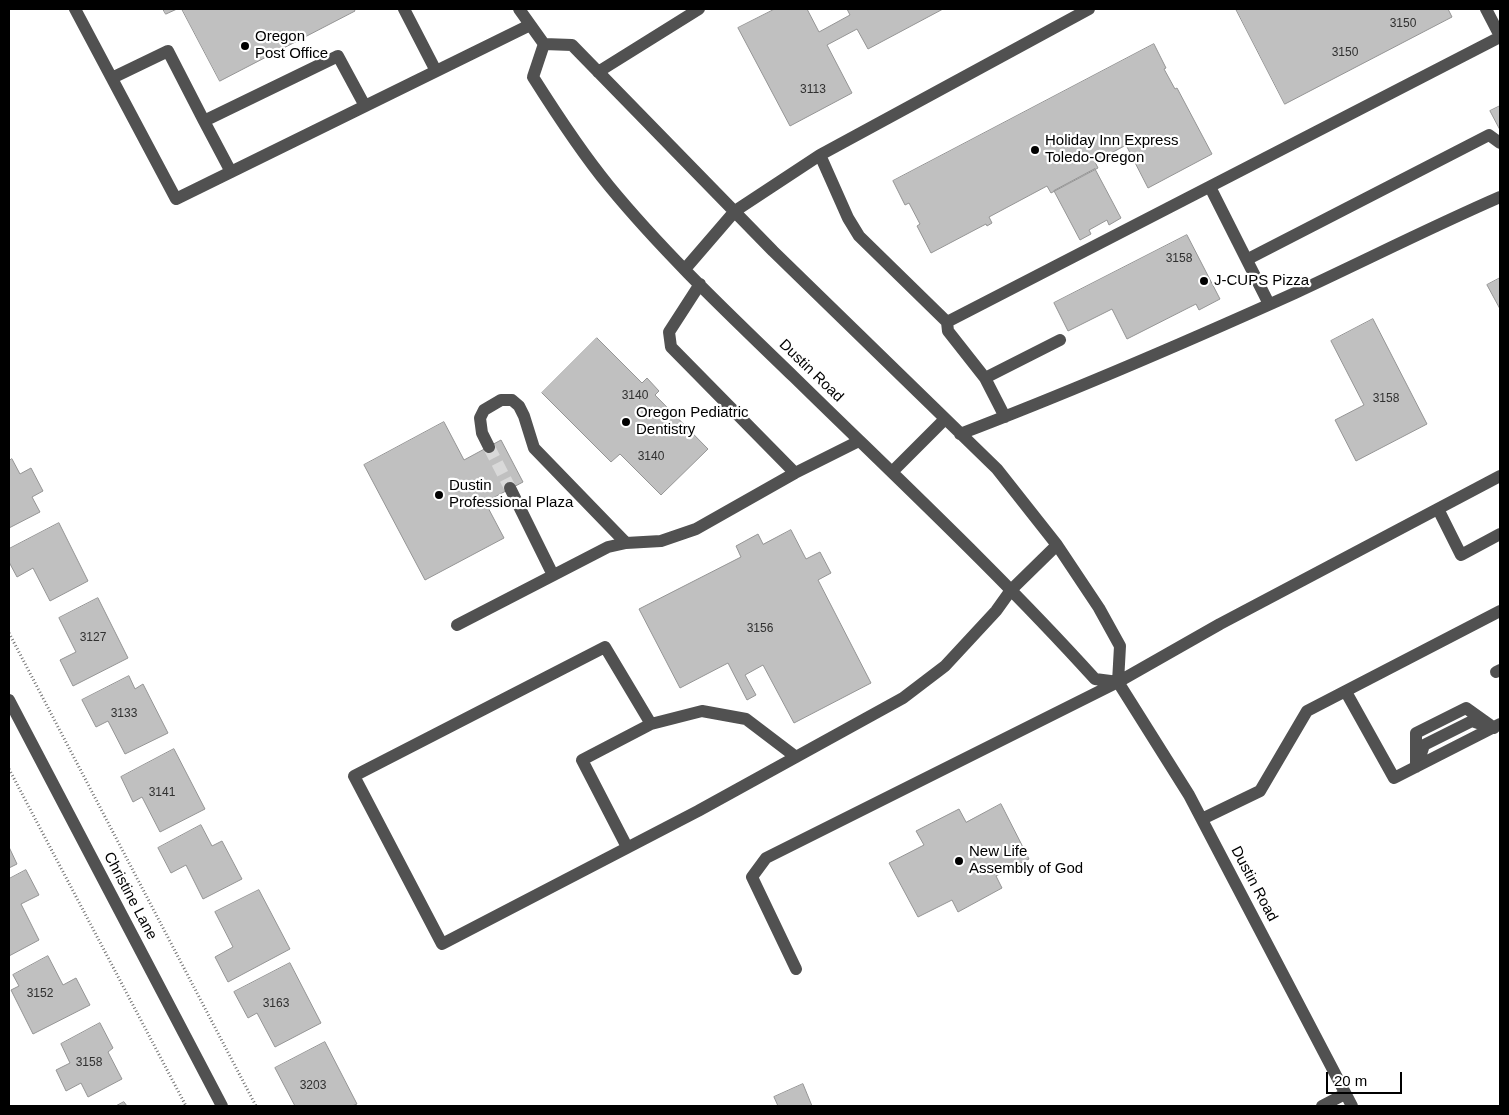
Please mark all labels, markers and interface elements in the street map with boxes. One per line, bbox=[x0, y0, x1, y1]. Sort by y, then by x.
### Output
house number: 3150 bbox=[1390, 17, 1416, 31]
place label: Oregon Post Office bbox=[255, 28, 328, 63]
marker: Oregon Post Office bbox=[239, 40, 251, 52]
house number: 3150 bbox=[1332, 46, 1358, 60]
house number: 3113 bbox=[800, 83, 826, 97]
place label: Holiday Inn Express Toledo-Oregon bbox=[1045, 132, 1178, 167]
marker: Holiday Inn Express Toledo-Oregon bbox=[1029, 144, 1041, 156]
house number: 3158 bbox=[1166, 252, 1192, 266]
place label: J-CUPS Pizza bbox=[1214, 272, 1309, 290]
marker: J-CUPS Pizza bbox=[1198, 275, 1210, 287]
street label: Dustin Road bbox=[775, 336, 847, 406]
house number: 3140 bbox=[622, 389, 648, 403]
house number: 3158 bbox=[1373, 392, 1399, 406]
place label: Oregon Pediatric Dentistry bbox=[636, 404, 749, 439]
marker: Oregon Pediatric Dentistry bbox=[620, 416, 632, 428]
house number: 3140 bbox=[638, 450, 664, 464]
place label: Dustin Professional Plaza bbox=[449, 477, 573, 512]
marker: Dustin Professional Plaza bbox=[433, 489, 445, 501]
house number: 3156 bbox=[747, 622, 773, 636]
house number: 3127 bbox=[80, 631, 106, 645]
house number: 3133 bbox=[111, 707, 137, 721]
house number: 3141 bbox=[149, 786, 175, 800]
place label: New Life Assembly of God bbox=[969, 843, 1083, 878]
street label: Dustin Road bbox=[1227, 843, 1281, 925]
street label: Christine Lane bbox=[99, 849, 161, 943]
marker: New Life Assembly of God bbox=[953, 855, 965, 867]
house number: 3152 bbox=[27, 987, 53, 1001]
house number: 3163 bbox=[263, 997, 289, 1011]
house number: 3158 bbox=[76, 1056, 102, 1070]
scale bar bbox=[1329, 1062, 1405, 1094]
text: 20 m bbox=[1334, 1072, 1367, 1089]
house number: 3203 bbox=[300, 1079, 326, 1093]

